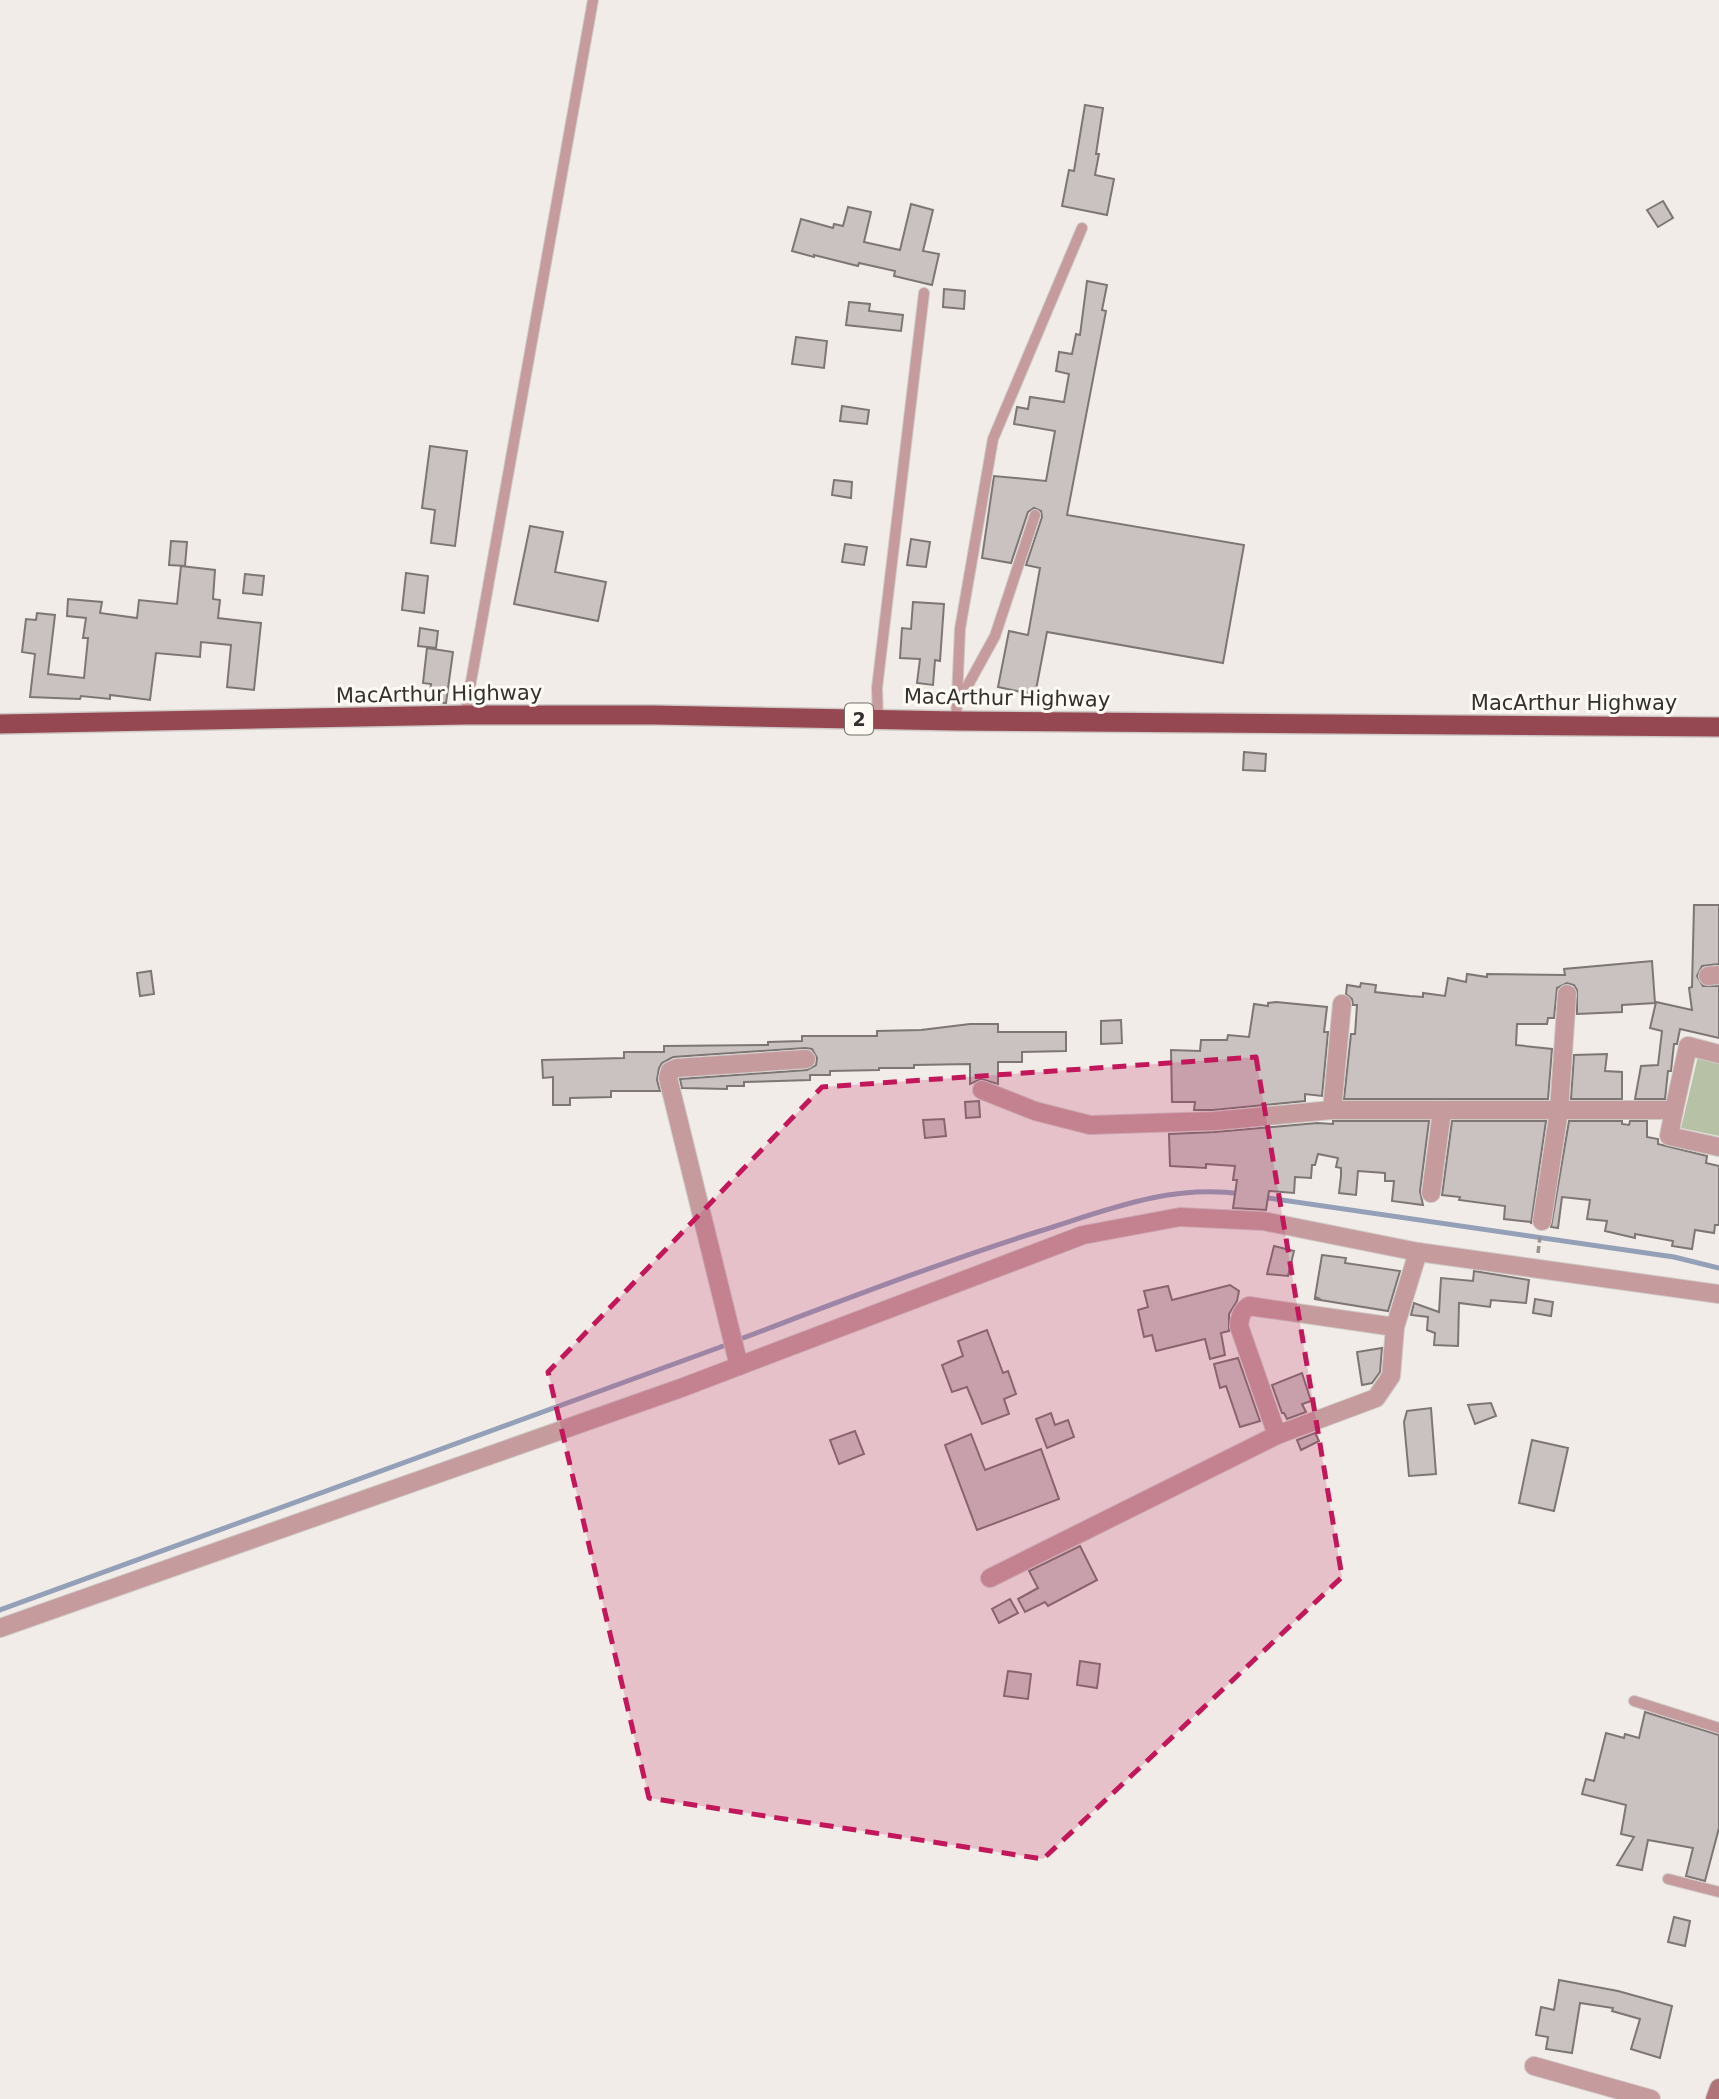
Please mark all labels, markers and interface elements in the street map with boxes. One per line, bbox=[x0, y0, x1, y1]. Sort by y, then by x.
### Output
street label: MacArthur Highway bbox=[336, 680, 542, 708]
street label: MacArthur Highway bbox=[904, 684, 1110, 712]
street label: MacArthur Highway bbox=[1471, 691, 1677, 715]
road number: 2 bbox=[845, 704, 873, 734]

